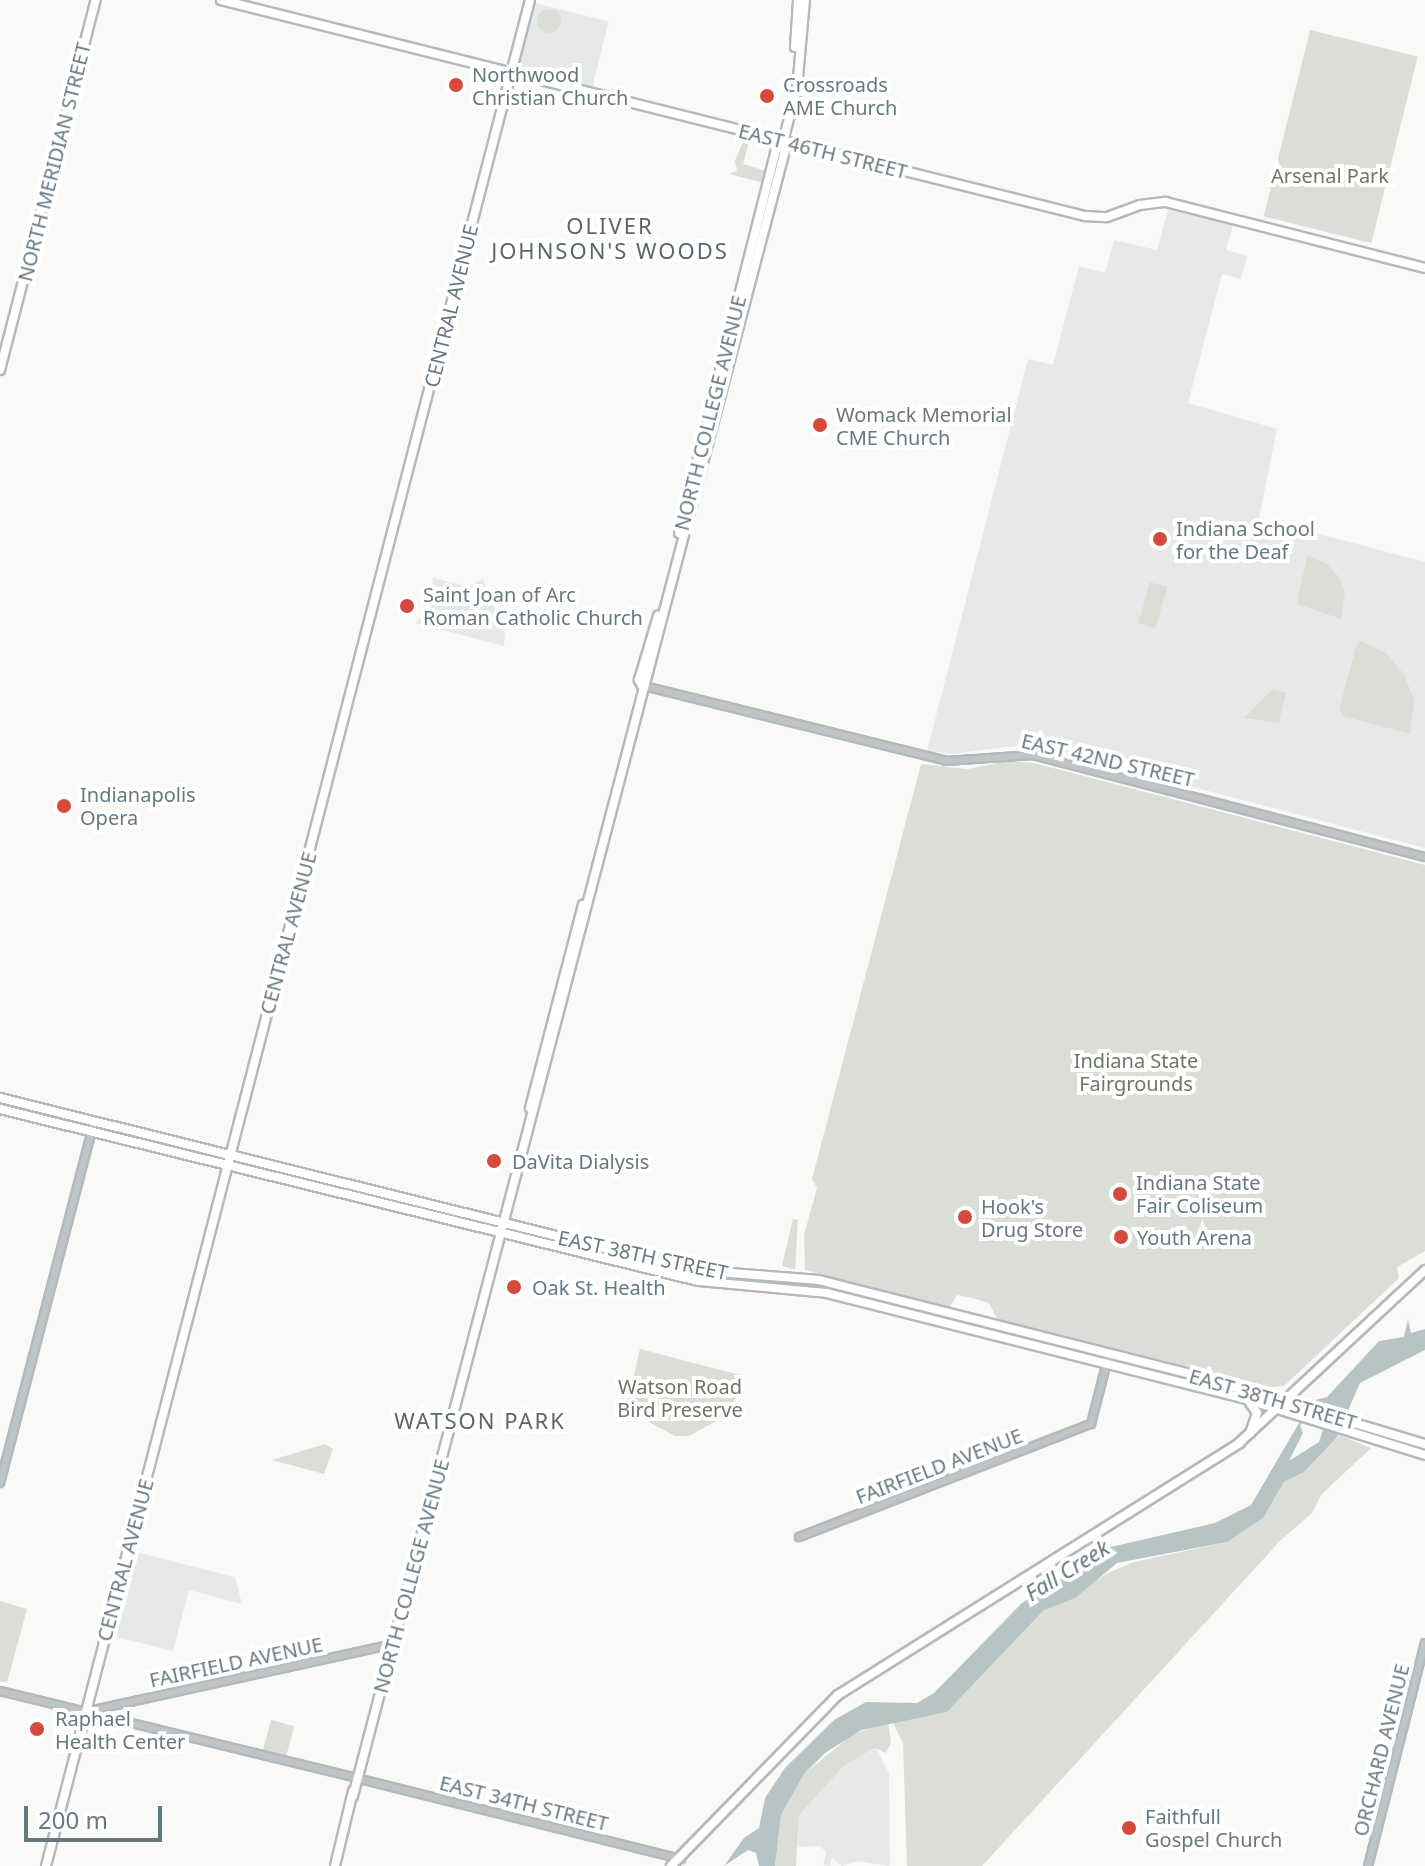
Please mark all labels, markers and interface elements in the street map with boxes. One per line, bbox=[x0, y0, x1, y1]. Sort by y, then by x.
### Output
street label: NORTH MERIDIAN STREET bbox=[13, 40, 95, 284]
place label: Northwood Christian Church bbox=[472, 62, 628, 109]
place label: Crossroads AME Church bbox=[783, 72, 897, 119]
marker: Northwood Christian Church bbox=[447, 76, 465, 94]
marker: Crossroads AME Church bbox=[758, 87, 776, 105]
street label: EAST 46TH STREET bbox=[736, 118, 910, 184]
park label: Arsenal Park bbox=[1271, 163, 1389, 187]
district label: OLIVER JOHNSON'S WOODS bbox=[491, 212, 729, 264]
street label: CENTRAL AVENUE bbox=[419, 222, 483, 390]
street label: NORTH COLLEGE AVENUE bbox=[669, 293, 751, 533]
place label: Womack Memorial CME Church bbox=[836, 402, 1012, 449]
marker: Womack Memorial CME Church bbox=[811, 416, 829, 434]
place label: Indiana School for the Deaf bbox=[1176, 516, 1315, 563]
marker: Indiana School for the Deaf bbox=[1151, 530, 1169, 548]
place label: Saint Joan of Arc Roman Catholic Church bbox=[423, 582, 643, 629]
marker: Saint Joan of Arc Roman Catholic Church bbox=[398, 597, 416, 615]
street label: EAST 42ND STREET bbox=[1019, 728, 1197, 792]
place label: Indianapolis Opera bbox=[80, 782, 196, 829]
marker: Indianapolis Opera bbox=[55, 797, 73, 815]
street label: CENTRAL AVENUE bbox=[255, 849, 321, 1017]
park label: Indiana State Fairgrounds bbox=[1074, 1049, 1198, 1096]
place label: DaVita Dialysis bbox=[512, 1149, 649, 1173]
marker: DaVita Dialysis bbox=[483, 1150, 505, 1172]
place label: Indiana State Fair Coliseum bbox=[1136, 1170, 1263, 1217]
marker: Indiana State Fair Coliseum bbox=[1111, 1185, 1129, 1203]
place label: Hook's Drug Store bbox=[981, 1194, 1083, 1241]
marker: Hook's Drug Store bbox=[956, 1208, 974, 1226]
street label: EAST 38TH STREET bbox=[556, 1225, 730, 1285]
place label: Youth Arena bbox=[1137, 1225, 1252, 1249]
marker: Youth Arena bbox=[1112, 1228, 1130, 1246]
place label: Oak St. Health bbox=[532, 1275, 666, 1299]
marker: Oak St. Health bbox=[503, 1276, 525, 1298]
street label: EAST 38TH STREET bbox=[1186, 1364, 1360, 1434]
park label: Watson Road Bird Preserve bbox=[617, 1374, 743, 1421]
district label: WATSON PARK bbox=[394, 1408, 566, 1434]
street label: FAIRFIELD AVENUE bbox=[852, 1423, 1026, 1509]
street label: NORTH COLLEGE AVENUE bbox=[368, 1456, 454, 1696]
street label: CENTRAL AVENUE bbox=[92, 1476, 158, 1644]
water label: Fall Creek bbox=[1020, 1534, 1114, 1606]
street label: FAIRFIELD AVENUE bbox=[147, 1632, 325, 1692]
street label: ORCHARD AVENUE bbox=[1348, 1661, 1414, 1839]
place label: Raphael Health Center bbox=[55, 1706, 185, 1753]
marker: Raphael Health Center bbox=[26, 1718, 48, 1740]
street label: EAST 34TH STREET bbox=[437, 1770, 611, 1836]
scale bar bbox=[28, 1790, 166, 1840]
text: 200 m bbox=[38, 1803, 108, 1836]
place label: Faithfull Gospel Church bbox=[1145, 1804, 1282, 1851]
marker: Faithfull Gospel Church bbox=[1120, 1819, 1138, 1837]

